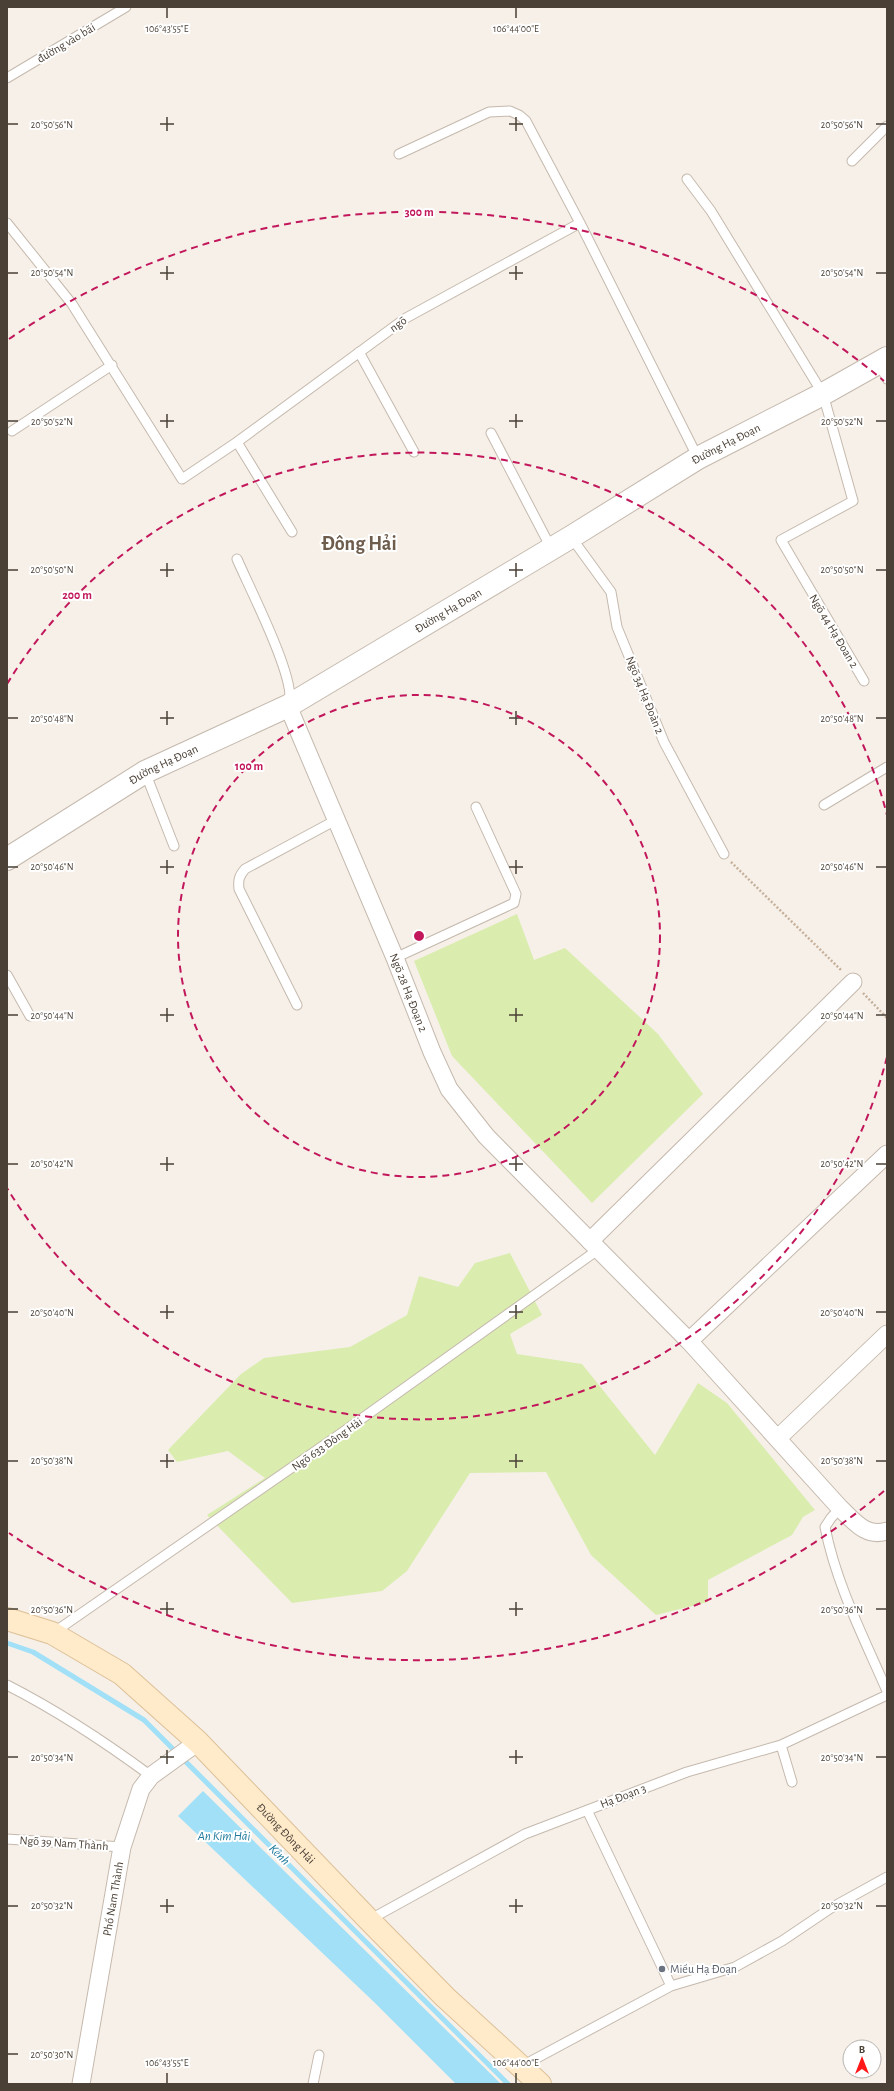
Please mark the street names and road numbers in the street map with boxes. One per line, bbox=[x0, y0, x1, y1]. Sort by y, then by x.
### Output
street label: đường vào bãi bbox=[35, 21, 97, 65]
street label: ngõ bbox=[387, 314, 409, 334]
street label: Đường Hạ Đoạn bbox=[689, 421, 762, 467]
street label: Đường Hạ Đoạn bbox=[413, 586, 483, 635]
street label: Ngõ 44 Hạ Đoan 2 bbox=[807, 592, 861, 670]
street label: Ngõ 34 Hạ Đoàn 2 bbox=[624, 654, 666, 736]
street label: Đường Hạ Đoạn bbox=[127, 742, 200, 787]
street label: Ngõ 28 Hạ Đoạn 2 bbox=[388, 952, 430, 1034]
street label: Ngõ 633 Đông Hải bbox=[289, 1415, 365, 1473]
street label: Hạ Đoạn 3 bbox=[598, 1782, 648, 1810]
street label: Đường Đông Hải bbox=[254, 1801, 317, 1866]
street label: Ngõ 39 Nam Thành bbox=[19, 1834, 109, 1852]
street label: Phố Nam Thành bbox=[101, 1861, 125, 1937]

